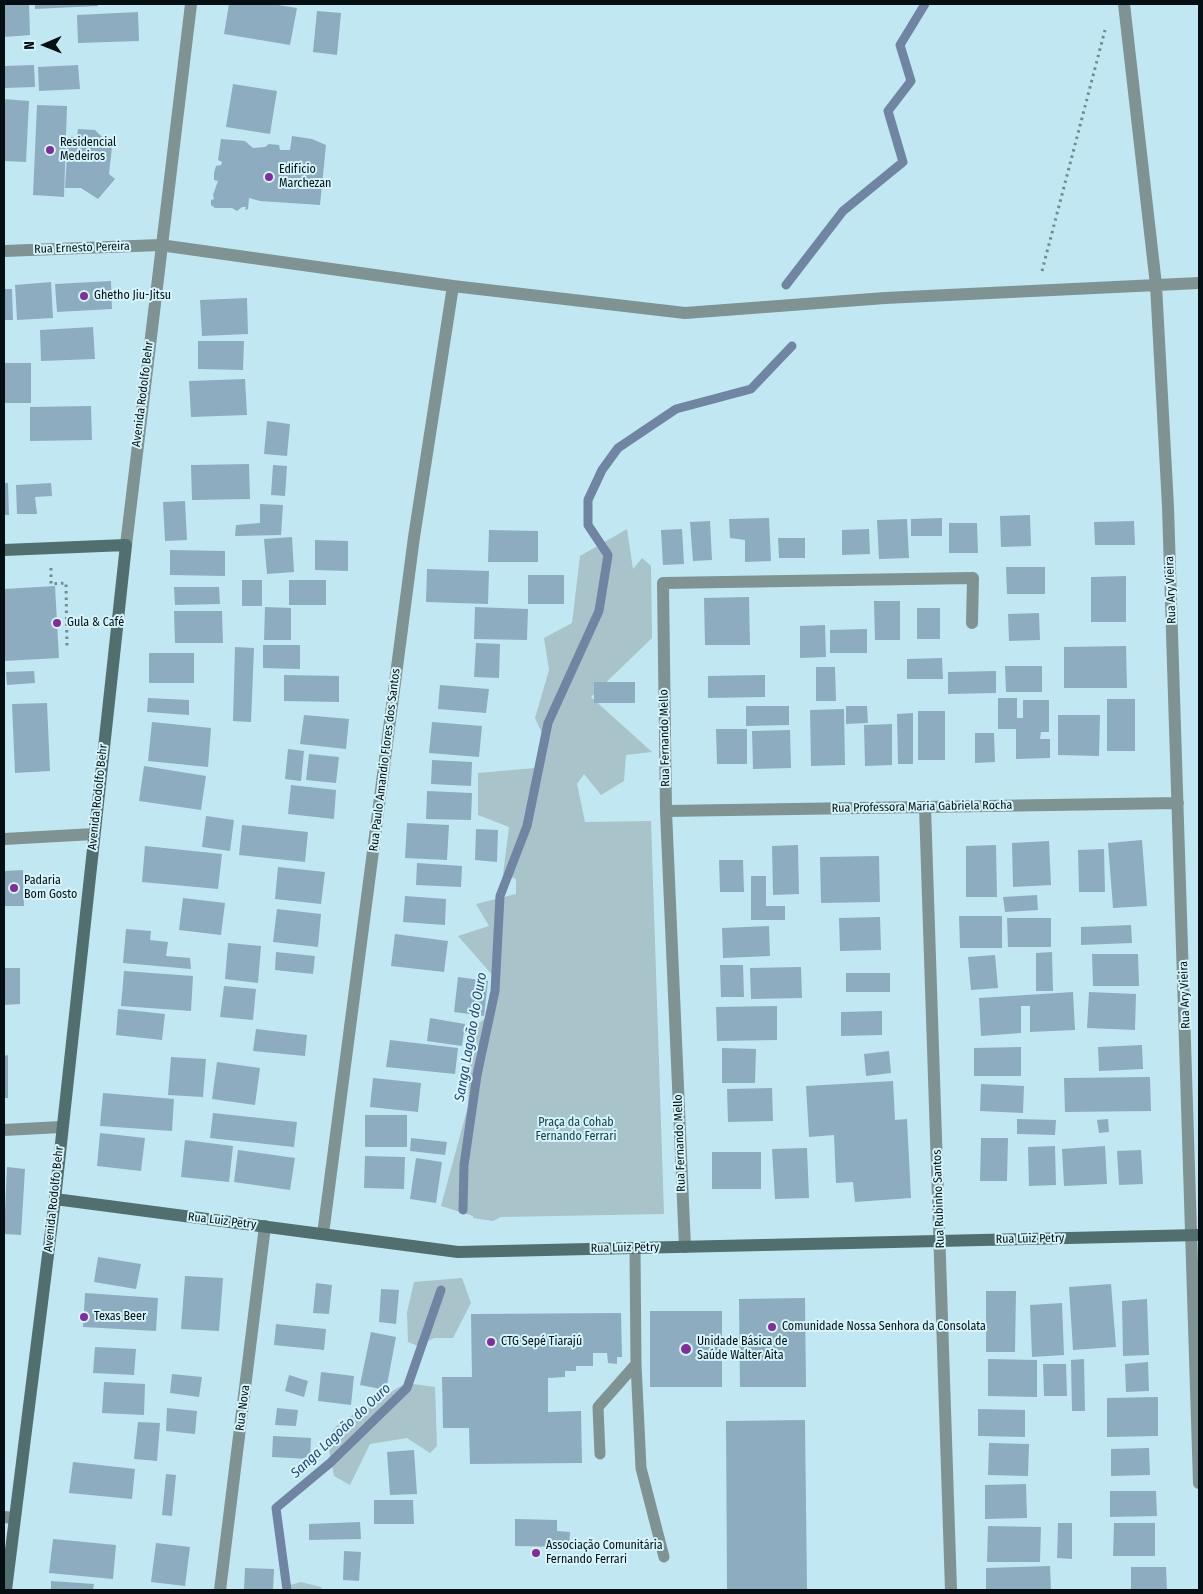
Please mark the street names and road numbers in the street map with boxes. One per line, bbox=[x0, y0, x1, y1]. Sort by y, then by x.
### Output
street label: Rua Ernesto Pereira bbox=[34, 239, 130, 257]
street label: Avenida Rodolfo Behr bbox=[129, 340, 157, 448]
street label: Rua Ary Vieira bbox=[1163, 556, 1179, 624]
street label: Rua Paulo Amandio Flores dos Santos bbox=[367, 668, 403, 852]
street label: Rua Fernando Mello bbox=[657, 689, 673, 787]
street label: Avenida Rodolfo Behr bbox=[85, 743, 111, 851]
street label: Rua Professora Maria Gabriela Rocha bbox=[832, 798, 1012, 816]
street label: Rua Ary Vieira bbox=[1177, 961, 1193, 1029]
street label: Rua Fernando Mello bbox=[671, 1094, 689, 1192]
street label: Avenida Rodolfo Behr bbox=[41, 1145, 67, 1253]
street label: Rua Rubinho Santos bbox=[930, 1149, 948, 1249]
street label: Rua Luiz Petry bbox=[187, 1210, 257, 1232]
street label: Rua Luiz Petry bbox=[995, 1231, 1065, 1247]
street label: Rua Luiz Petry bbox=[590, 1240, 660, 1256]
street label: Rua Nova bbox=[233, 1384, 253, 1432]

